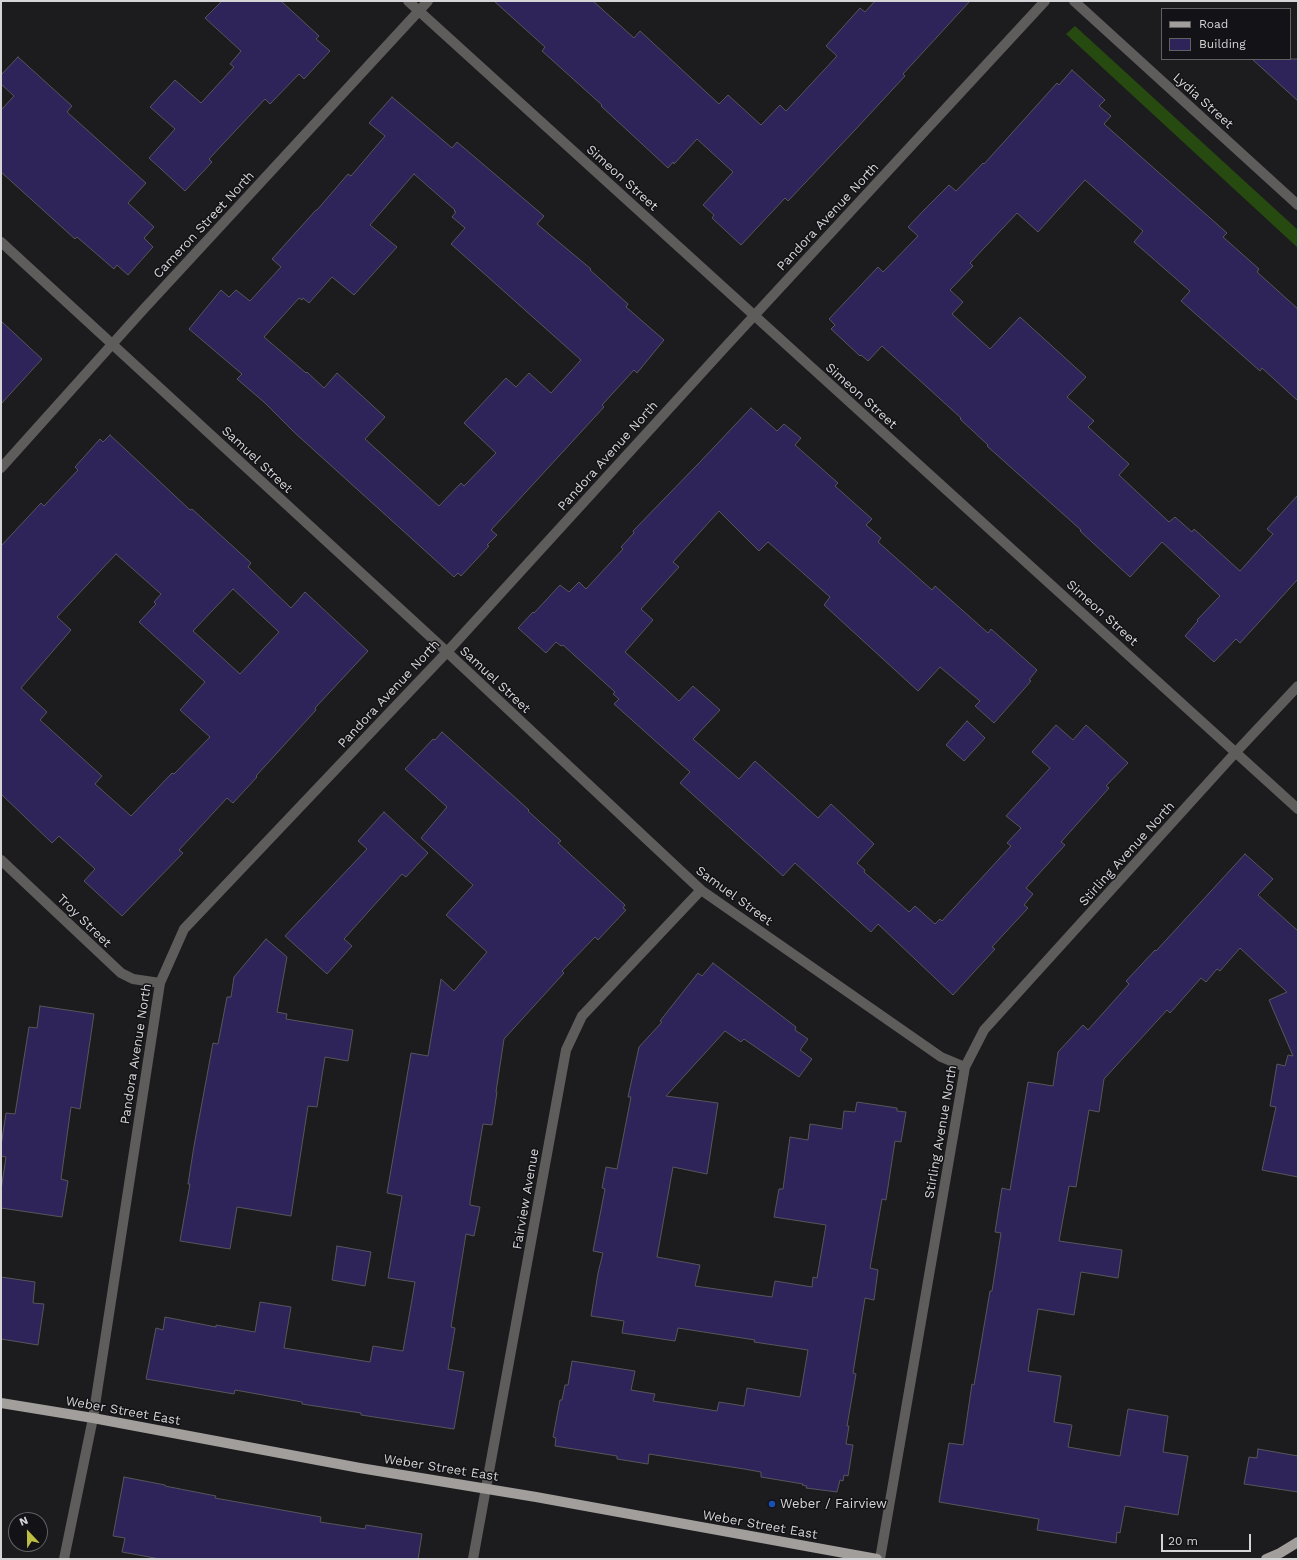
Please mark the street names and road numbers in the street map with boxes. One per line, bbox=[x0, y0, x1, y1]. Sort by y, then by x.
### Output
street label: Lydia Street bbox=[1170, 70, 1236, 132]
street label: Simeon Street bbox=[583, 142, 661, 214]
street label: Pandora Avenue North bbox=[774, 160, 882, 274]
street label: Cameron Street North bbox=[150, 168, 258, 282]
street label: Simeon Street bbox=[822, 360, 900, 432]
street label: Pandora Avenue North bbox=[555, 398, 661, 514]
street label: Samuel Street bbox=[218, 423, 296, 497]
street label: Simeon Street bbox=[1063, 577, 1141, 649]
street label: Pandora Avenue North bbox=[335, 637, 443, 751]
street label: Samuel Street bbox=[456, 643, 534, 717]
street label: Stirling Avenue North bbox=[1076, 798, 1178, 910]
street label: Samuel Street bbox=[693, 863, 775, 929]
street label: Troy Street bbox=[53, 891, 115, 951]
street label: Pandora Avenue North bbox=[117, 983, 155, 1125]
street label: Stirling Avenue North bbox=[922, 1064, 960, 1200]
street label: Fairview Avenue bbox=[509, 1147, 543, 1251]
street label: Weber Street East bbox=[64, 1393, 182, 1429]
street label: Weber Street East bbox=[382, 1451, 500, 1485]
street label: Weber Street East bbox=[701, 1507, 819, 1543]

